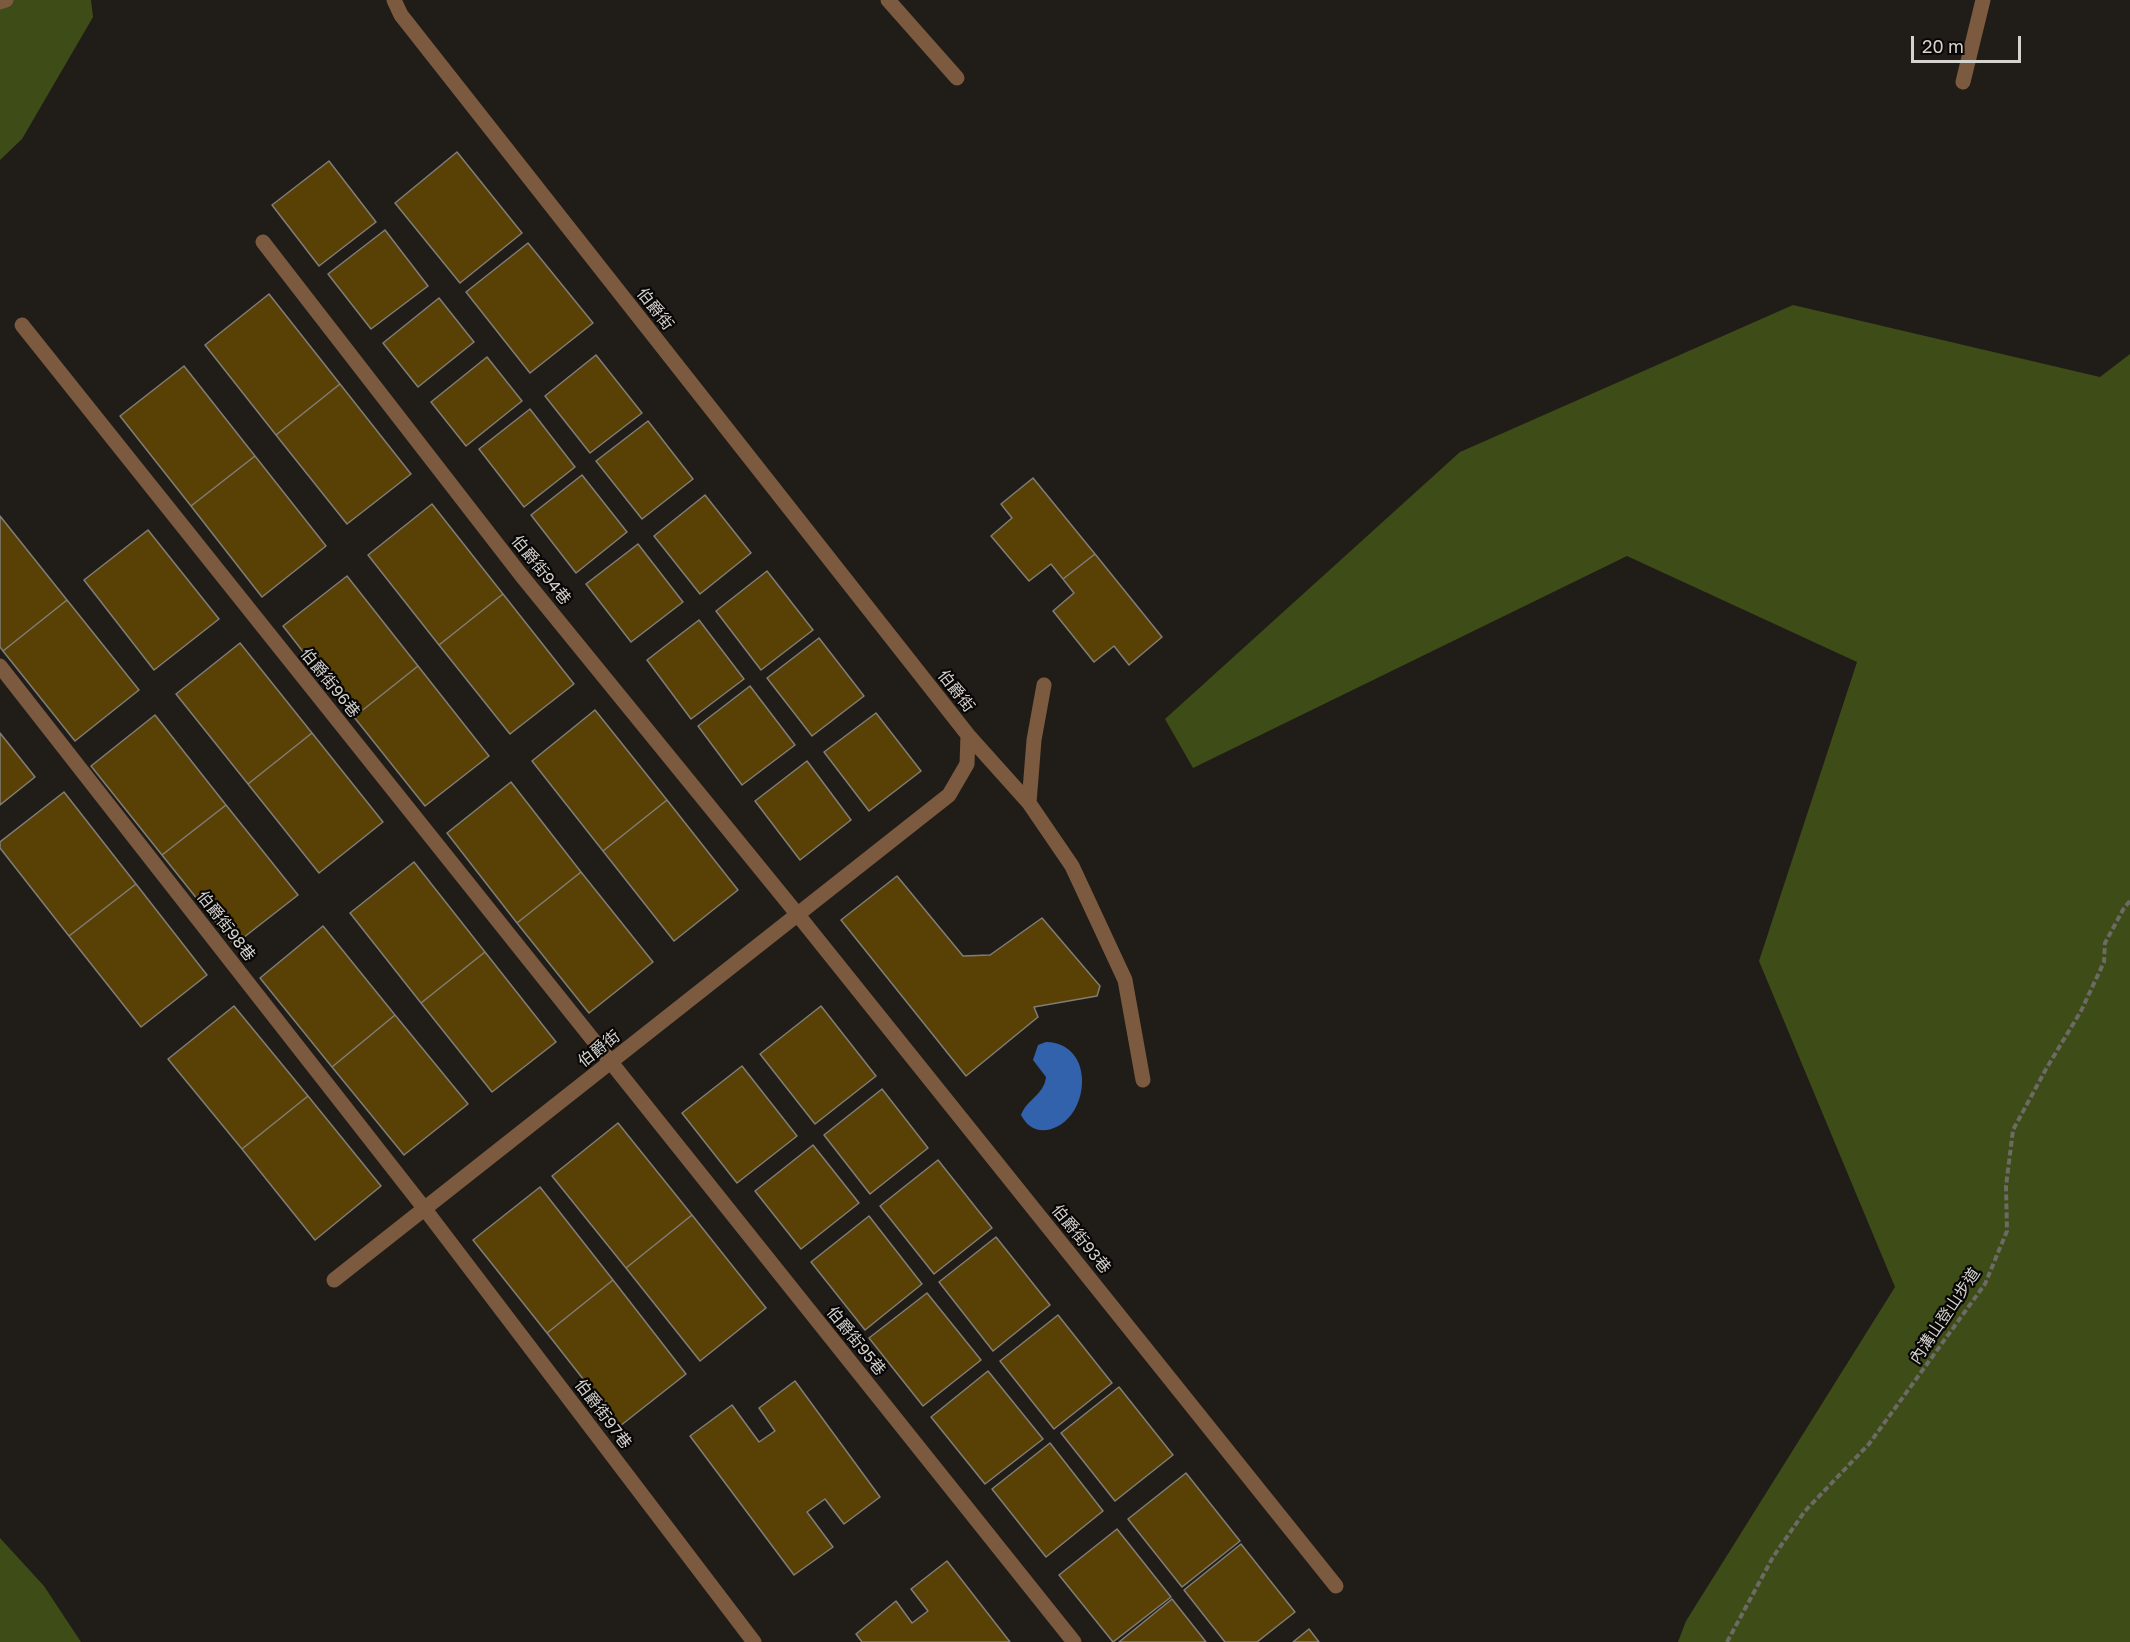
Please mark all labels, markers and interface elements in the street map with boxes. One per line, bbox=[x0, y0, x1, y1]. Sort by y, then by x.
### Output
scale bar bbox=[1914, 24, 2024, 62]
text: 20 m bbox=[1922, 35, 1964, 57]
street label: 伯爵街 bbox=[633, 284, 677, 334]
street label: 伯爵街94巷 bbox=[507, 532, 575, 608]
street label: 伯爵街96巷 bbox=[296, 645, 364, 721]
street label: 伯爵街 bbox=[934, 666, 978, 716]
street label: 伯爵街98巷 bbox=[193, 887, 259, 965]
street label: 伯爵街 bbox=[574, 1027, 624, 1071]
street label: 伯爵街93巷 bbox=[1047, 1201, 1115, 1277]
street label: 內溝山登山步道 bbox=[1906, 1264, 1984, 1368]
street label: 伯爵街95巷 bbox=[822, 1303, 890, 1379]
street label: 伯爵街97巷 bbox=[571, 1375, 635, 1453]

